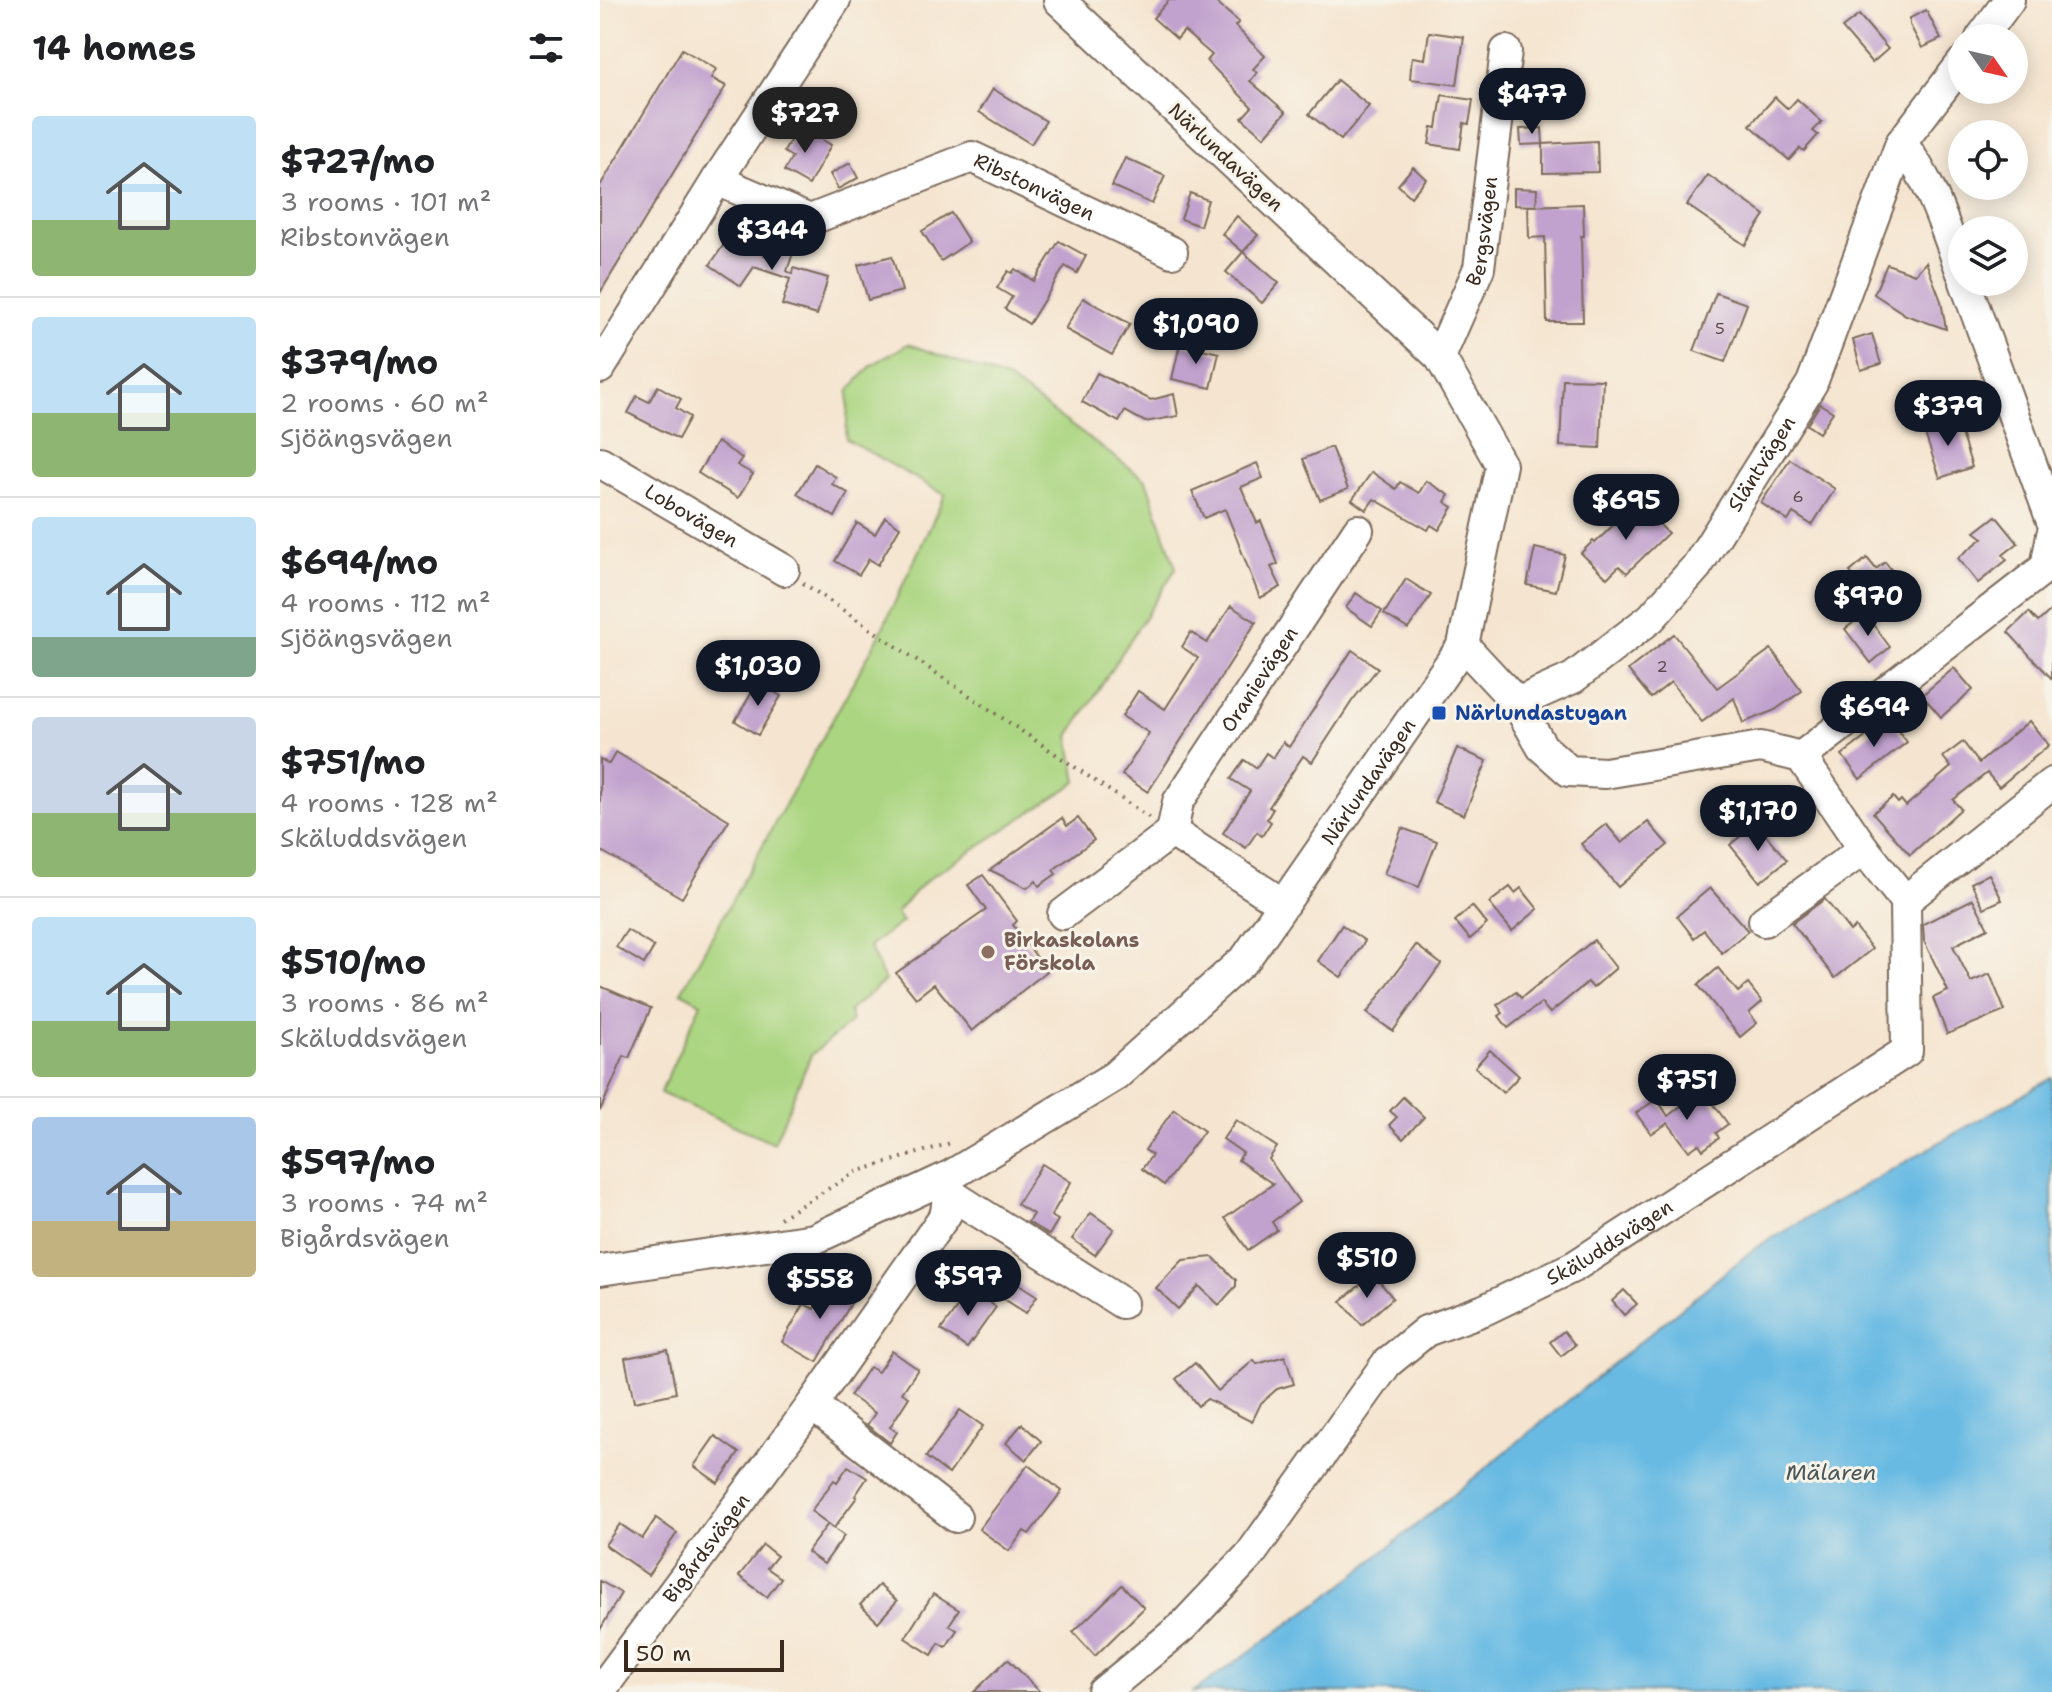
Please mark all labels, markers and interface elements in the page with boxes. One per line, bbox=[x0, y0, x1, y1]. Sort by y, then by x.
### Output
north arrow bbox=[1948, 24, 2028, 104]
map controls bbox=[1948, 24, 2028, 296]
text: 14 homes bbox=[32, 25, 196, 71]
icon: filters bbox=[524, 26, 568, 70]
pin: $477 bbox=[1485, 68, 1579, 136]
text: $477 bbox=[1497, 76, 1567, 111]
pin: $727 bbox=[758, 87, 852, 155]
text: $727 bbox=[770, 95, 840, 130]
street label: Närlundavägen bbox=[1163, 97, 1289, 217]
button: locate bbox=[1948, 120, 2028, 200]
text: $727/mo bbox=[280, 138, 435, 184]
street label: Ribstonvägen bbox=[970, 147, 1099, 226]
icon: home bbox=[96, 148, 192, 244]
street label: Bergsvägen bbox=[1460, 175, 1503, 290]
text: 3 rooms · 101 m² bbox=[280, 184, 491, 219]
pin: $344 bbox=[725, 204, 819, 272]
text: $344 bbox=[736, 212, 808, 247]
button: layers bbox=[1948, 216, 2028, 296]
text: Ribstonvägen bbox=[280, 219, 450, 254]
pin: $1,090 bbox=[1131, 298, 1261, 366]
text: $1,090 bbox=[1152, 306, 1240, 341]
house number: 5 bbox=[1715, 318, 1725, 339]
text: $379/mo bbox=[280, 339, 438, 385]
icon: home bbox=[96, 349, 192, 445]
pin: $379 bbox=[1901, 380, 1995, 448]
text: 2 rooms · 60 m² bbox=[280, 385, 489, 420]
text: $379 bbox=[1913, 388, 1983, 423]
street label: Släntvägen bbox=[1721, 411, 1801, 516]
text: Sjöängsvägen bbox=[280, 420, 452, 455]
pin: $695 bbox=[1579, 474, 1673, 542]
street label: Lobovägen bbox=[640, 478, 743, 553]
text: $695 bbox=[1591, 482, 1661, 517]
house number: 6 bbox=[1792, 486, 1804, 507]
text: $694/mo bbox=[280, 539, 438, 585]
icon: home bbox=[96, 549, 192, 645]
pin: $970 bbox=[1821, 570, 1915, 638]
text: $970 bbox=[1833, 578, 1903, 613]
text: 4 rooms · 112 m² bbox=[280, 585, 491, 620]
text: Sjöängsvägen bbox=[280, 620, 452, 655]
street label: Oranievägen bbox=[1215, 622, 1303, 737]
pin: $1,030 bbox=[693, 640, 823, 708]
text: $1,030 bbox=[714, 648, 802, 683]
house number: 2 bbox=[1656, 656, 1668, 677]
pin: $694 bbox=[1827, 681, 1921, 749]
text: $694 bbox=[1838, 689, 1910, 724]
place label: Närlundastugan bbox=[1455, 700, 1627, 726]
marker: Närlundastugan bbox=[1430, 704, 1448, 722]
street label: Närlundavägen bbox=[1315, 713, 1421, 850]
text: $751/mo bbox=[280, 739, 426, 785]
icon: home bbox=[96, 749, 192, 845]
text: 4 rooms · 128 m² bbox=[280, 785, 498, 820]
pin: $1,170 bbox=[1693, 785, 1823, 853]
text: $1,170 bbox=[1718, 793, 1798, 828]
text: Skäluddsvägen bbox=[280, 820, 467, 855]
place label: Birkaskolans Förskola bbox=[1004, 927, 1139, 976]
text: $510/mo bbox=[280, 939, 426, 985]
marker: Birkaskolans Förskola bbox=[979, 943, 997, 961]
icon: home bbox=[96, 949, 192, 1045]
text: 3 rooms · 86 m² bbox=[280, 985, 489, 1020]
text: Skäluddsvägen bbox=[280, 1020, 467, 1055]
pin: $751 bbox=[1640, 1054, 1734, 1122]
text: $751 bbox=[1656, 1062, 1718, 1097]
text: $597/mo bbox=[280, 1139, 436, 1185]
icon: home bbox=[96, 1149, 192, 1245]
text: 3 rooms · 74 m² bbox=[280, 1185, 488, 1220]
street label: Skäluddsvägen bbox=[1542, 1193, 1677, 1291]
text: Bigårdsvägen bbox=[280, 1220, 449, 1255]
pin: $510 bbox=[1320, 1232, 1414, 1300]
text: $510 bbox=[1336, 1240, 1398, 1275]
pin: $597 bbox=[921, 1250, 1015, 1318]
pin: $558 bbox=[773, 1253, 867, 1321]
text: $597 bbox=[933, 1258, 1003, 1293]
text: $558 bbox=[786, 1261, 854, 1296]
water label: Mälaren bbox=[1786, 1458, 1876, 1487]
street label: Bigårdsvägen bbox=[657, 1488, 755, 1608]
scale bar bbox=[624, 1636, 784, 1672]
text: 50 m bbox=[636, 1639, 691, 1668]

